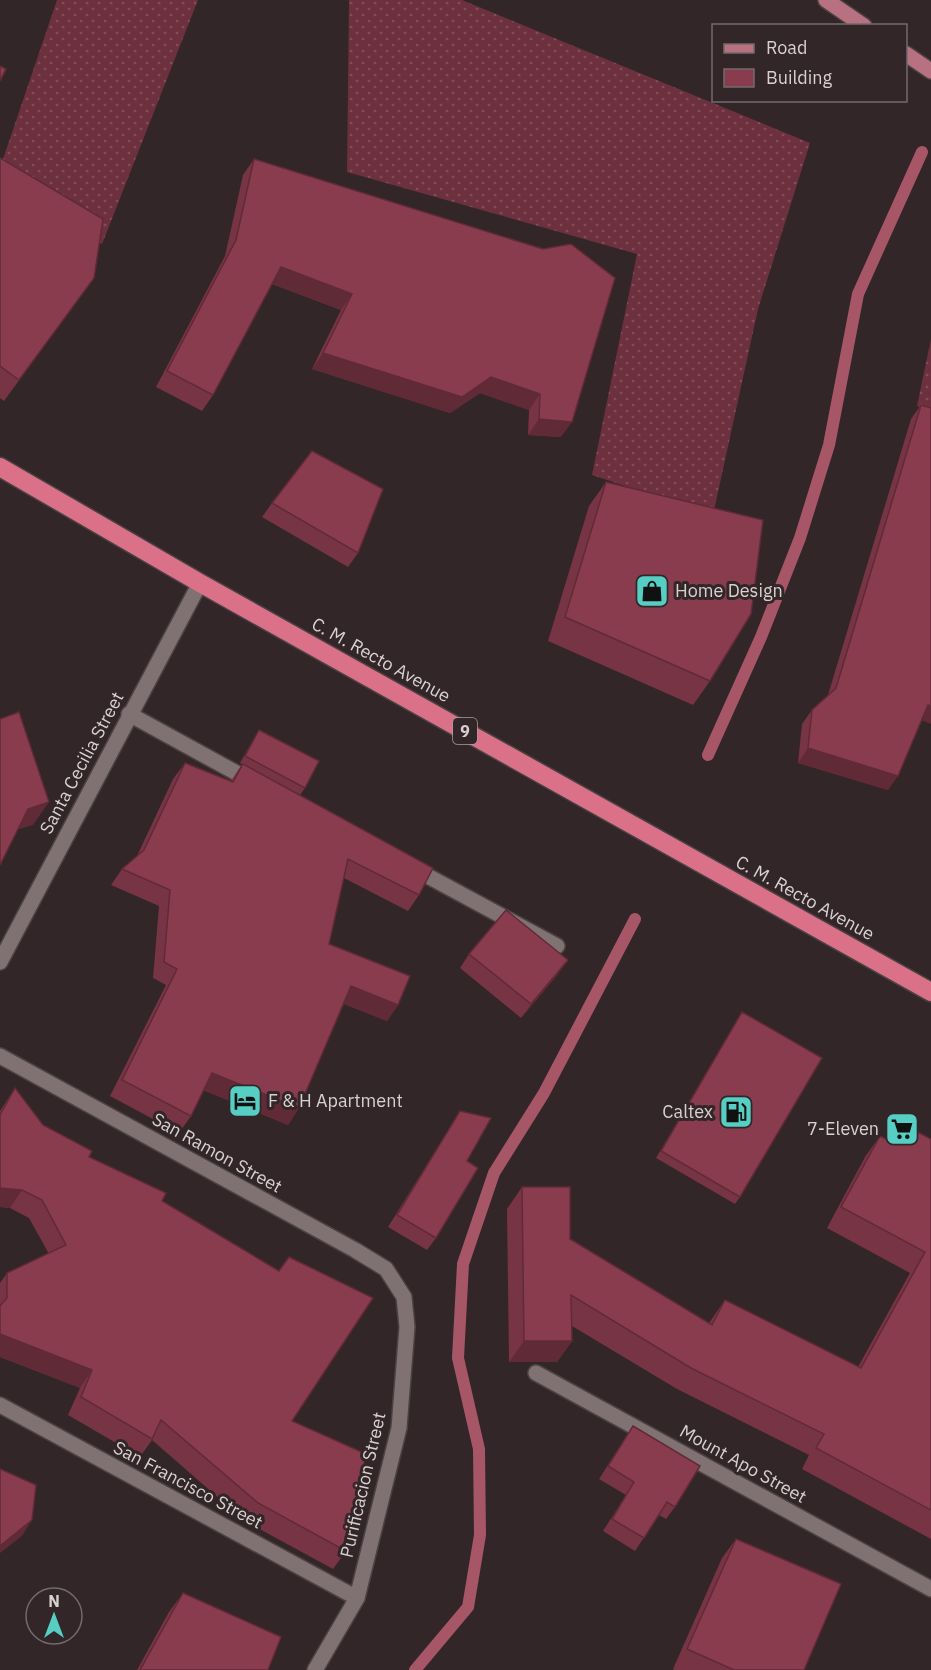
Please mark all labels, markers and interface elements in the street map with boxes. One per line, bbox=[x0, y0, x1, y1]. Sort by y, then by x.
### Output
legend bbox=[712, 24, 907, 102]
text: Road bbox=[766, 36, 807, 59]
text: Building bbox=[766, 66, 833, 89]
shop icon: Home Design bbox=[634, 573, 670, 609]
place label: Home Design bbox=[675, 579, 783, 602]
street label: C. M. Recto Avenue bbox=[308, 612, 455, 707]
street label: Santa Cecilia Street bbox=[34, 688, 129, 838]
road number: 9 bbox=[453, 718, 477, 744]
street label: C. M. Recto Avenue bbox=[732, 850, 879, 945]
hotel icon: F & H Apartment bbox=[227, 1083, 263, 1119]
place label: F & H Apartment bbox=[268, 1089, 403, 1112]
fuel station icon: Caltex bbox=[718, 1094, 754, 1130]
place label: Caltex bbox=[662, 1100, 713, 1123]
street label: San Ramon Street bbox=[148, 1107, 286, 1198]
supermarket icon: 7-Eleven bbox=[884, 1111, 920, 1147]
place label: 7-Eleven bbox=[807, 1117, 879, 1140]
street label: Purificacion Street bbox=[335, 1410, 390, 1560]
street label: Mount Apo Street bbox=[676, 1419, 811, 1508]
street label: San Francisco Street bbox=[110, 1436, 267, 1534]
north arrow bbox=[24, 1586, 84, 1646]
text: N bbox=[48, 1591, 60, 1611]

